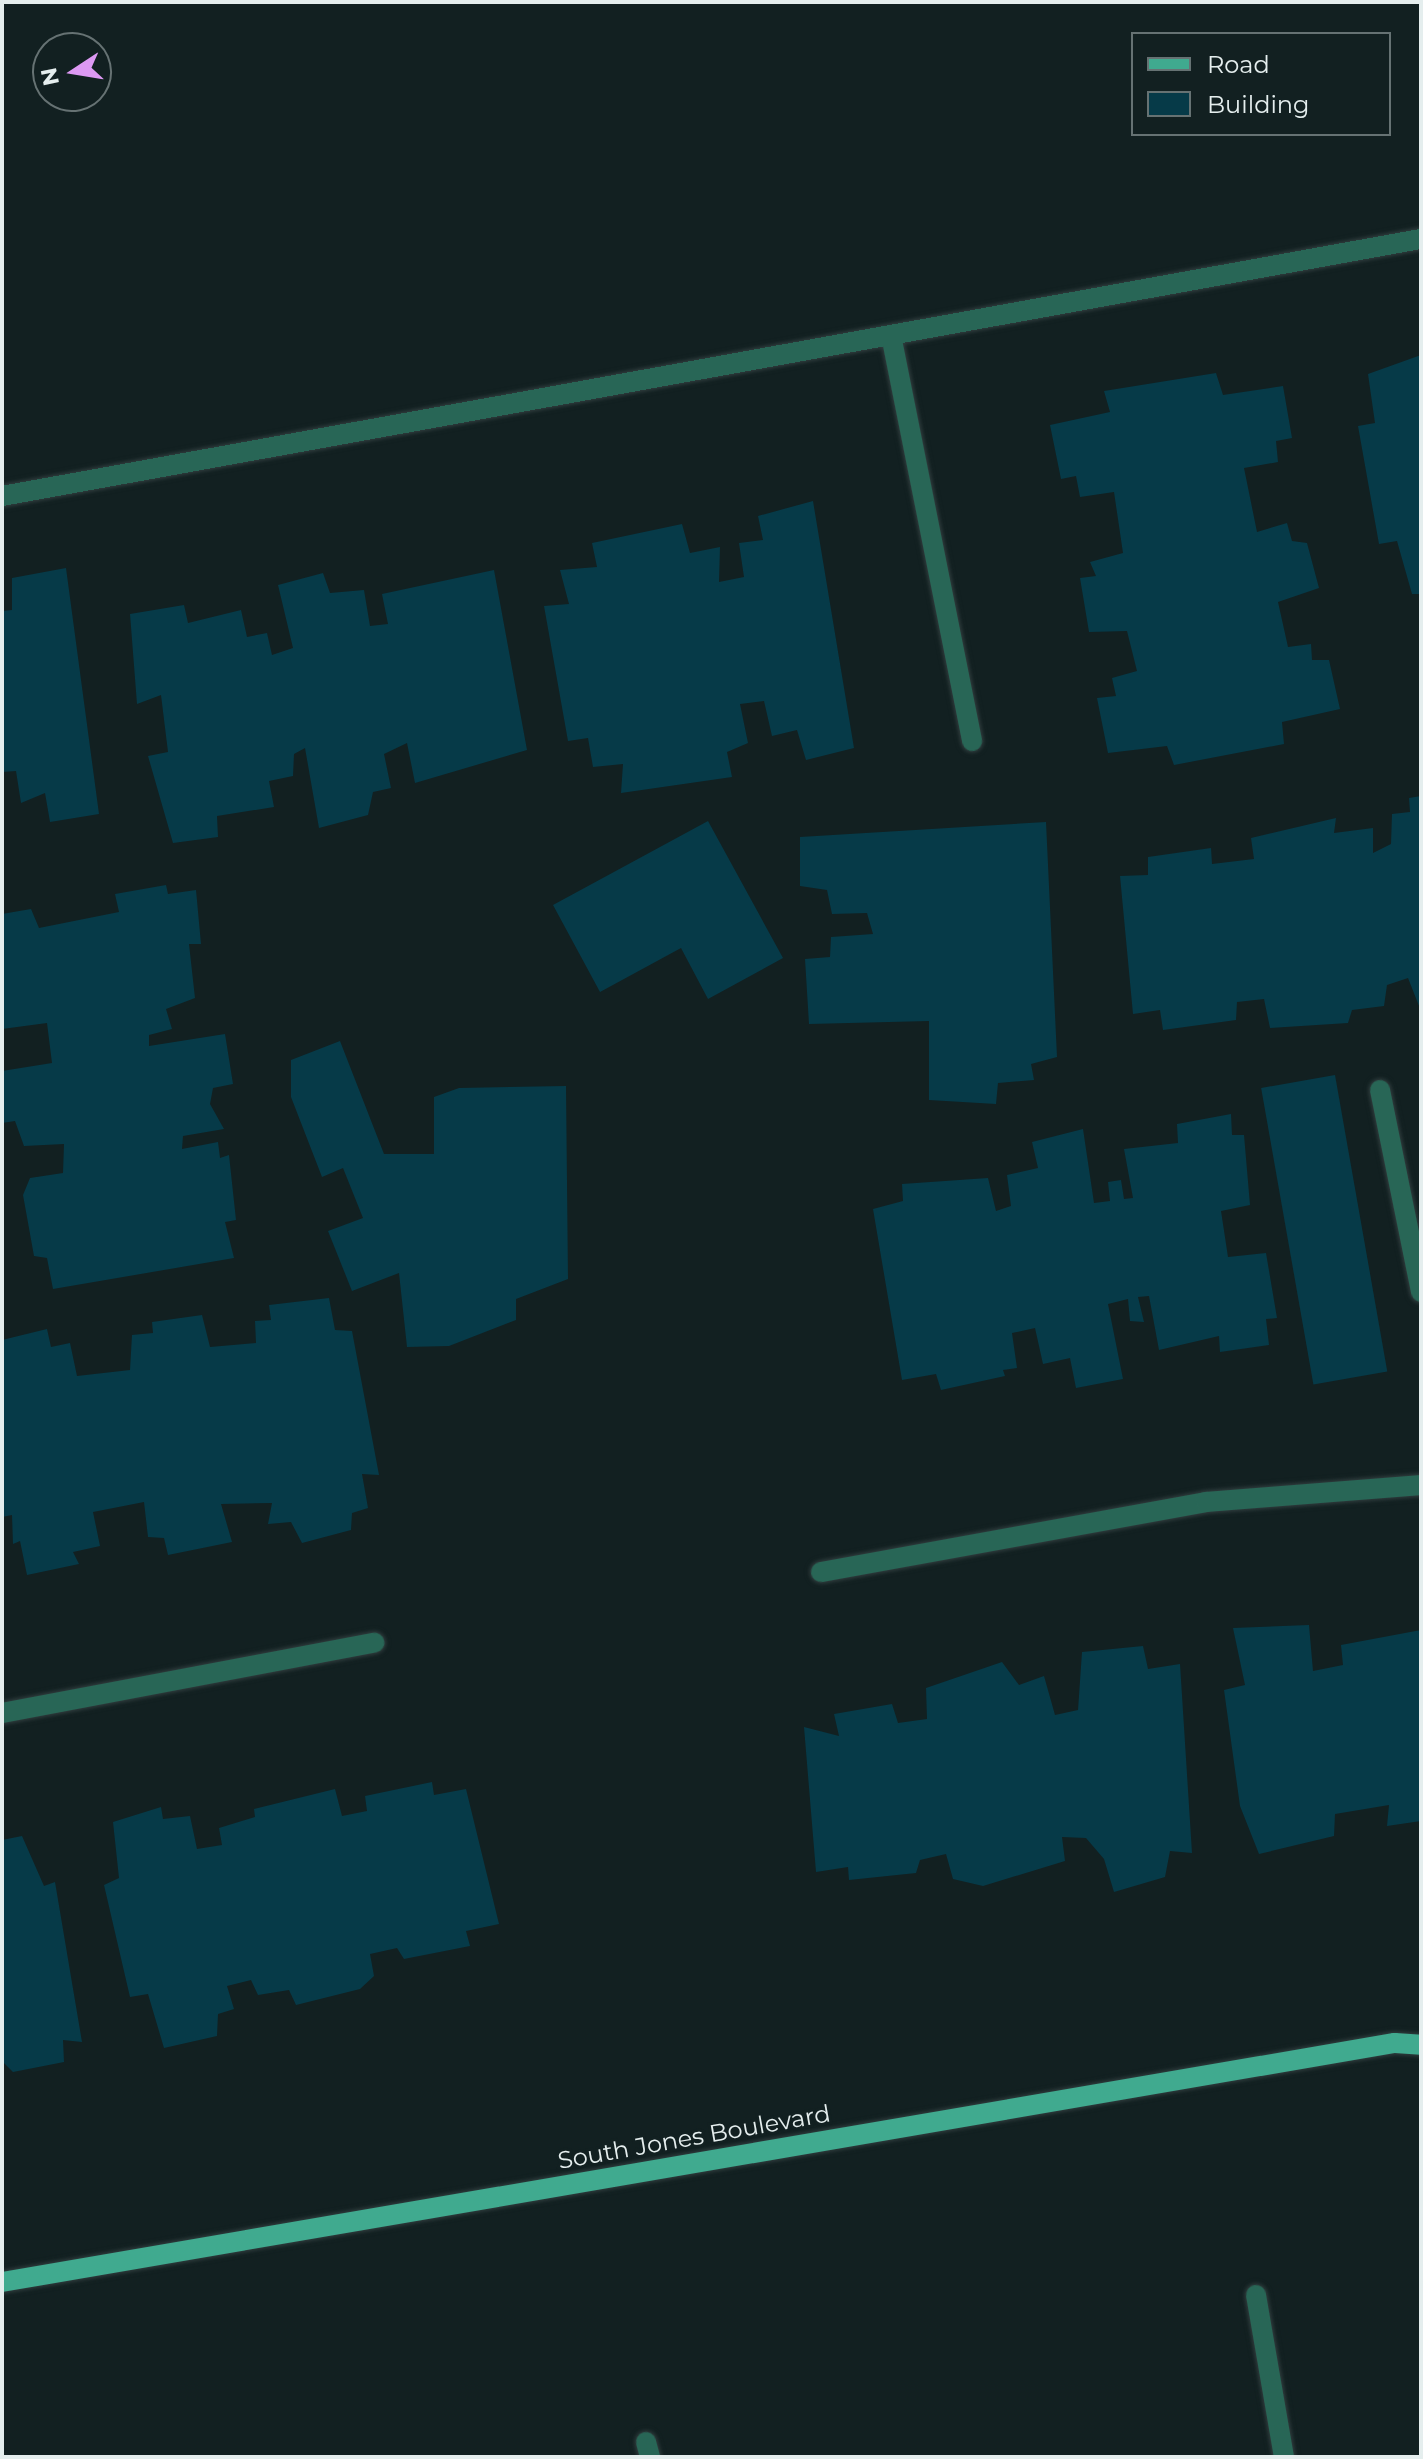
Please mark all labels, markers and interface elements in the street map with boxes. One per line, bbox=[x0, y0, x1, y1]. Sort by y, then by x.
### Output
north arrow bbox=[32, 32, 112, 112]
legend bbox=[1131, 32, 1391, 136]
text: Road bbox=[1207, 50, 1270, 79]
text: N bbox=[35, 65, 65, 88]
text: Building bbox=[1207, 90, 1310, 119]
street label: South Jones Boulevard bbox=[555, 2099, 833, 2175]

